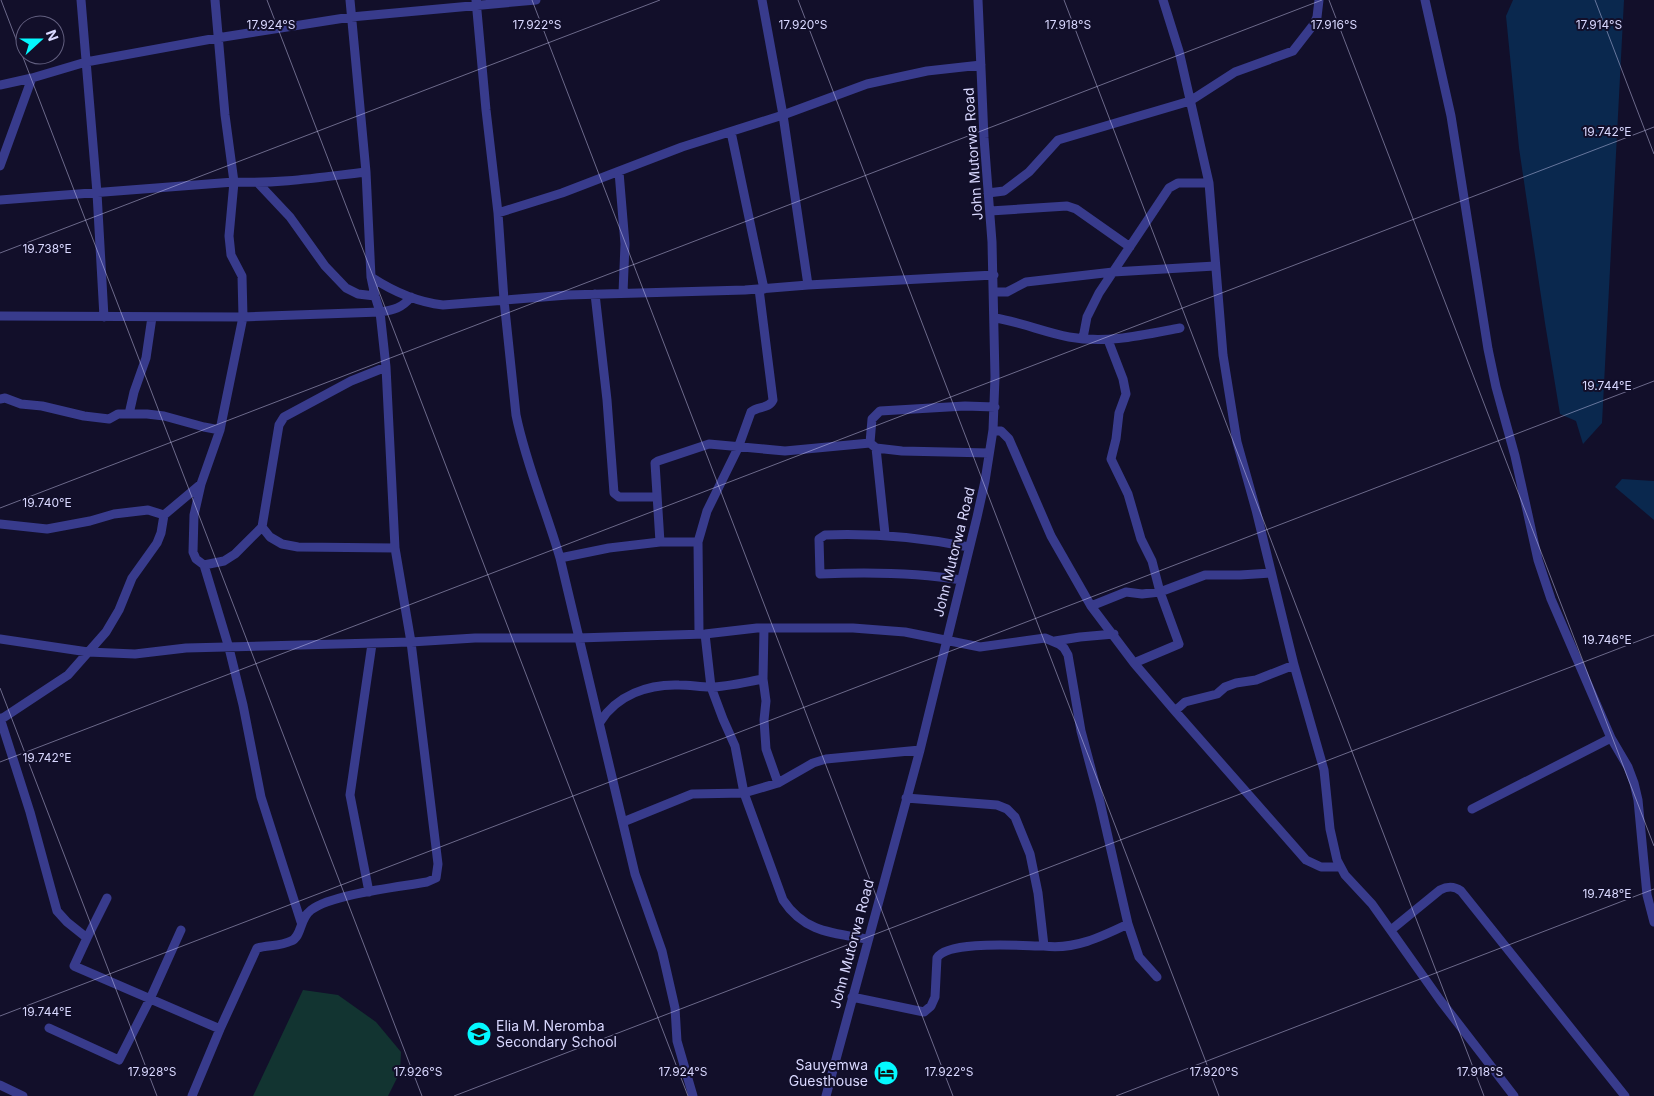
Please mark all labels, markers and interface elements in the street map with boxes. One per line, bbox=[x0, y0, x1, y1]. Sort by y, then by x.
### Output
north arrow bbox=[15, 15, 65, 65]
text: 17.924°S bbox=[247, 17, 296, 32]
text: 17.922°S bbox=[513, 17, 562, 32]
text: 17.920°S bbox=[778, 17, 828, 32]
text: 17.918°S bbox=[1045, 17, 1091, 32]
text: 17.916°S bbox=[1311, 17, 1358, 32]
text: 17.914°S bbox=[1576, 17, 1623, 32]
text: N bbox=[43, 27, 62, 43]
street label: John Mutorwa Road bbox=[959, 87, 986, 221]
text: 19.742°E bbox=[1582, 124, 1632, 139]
text: 19.738°E bbox=[22, 241, 72, 256]
text: 19.744°E bbox=[1582, 378, 1632, 393]
street label: John Mutorwa Road bbox=[929, 485, 978, 618]
text: 19.740°E bbox=[22, 495, 72, 510]
text: 19.746°E bbox=[1582, 632, 1632, 647]
text: 19.742°E bbox=[22, 750, 72, 765]
street label: John Mutorwa Road bbox=[826, 877, 877, 1010]
text: 19.748°E bbox=[1582, 886, 1632, 901]
text: 19.744°E bbox=[22, 1004, 72, 1019]
place label: Elia M. Neromba Secondary School bbox=[496, 1017, 617, 1050]
school or university icon: Elia M. Neromba Secondary School bbox=[466, 1021, 492, 1047]
place label: Sauyemwa Guesthouse bbox=[789, 1056, 868, 1089]
hotel icon: Sauyemwa Guesthouse bbox=[873, 1060, 899, 1086]
text: 17.928°S bbox=[128, 1064, 177, 1079]
text: 17.926°S bbox=[394, 1064, 443, 1079]
text: 17.924°S bbox=[659, 1064, 708, 1079]
text: 17.922°S bbox=[925, 1064, 974, 1079]
text: 17.920°S bbox=[1189, 1064, 1239, 1079]
text: 17.918°S bbox=[1457, 1064, 1503, 1079]

